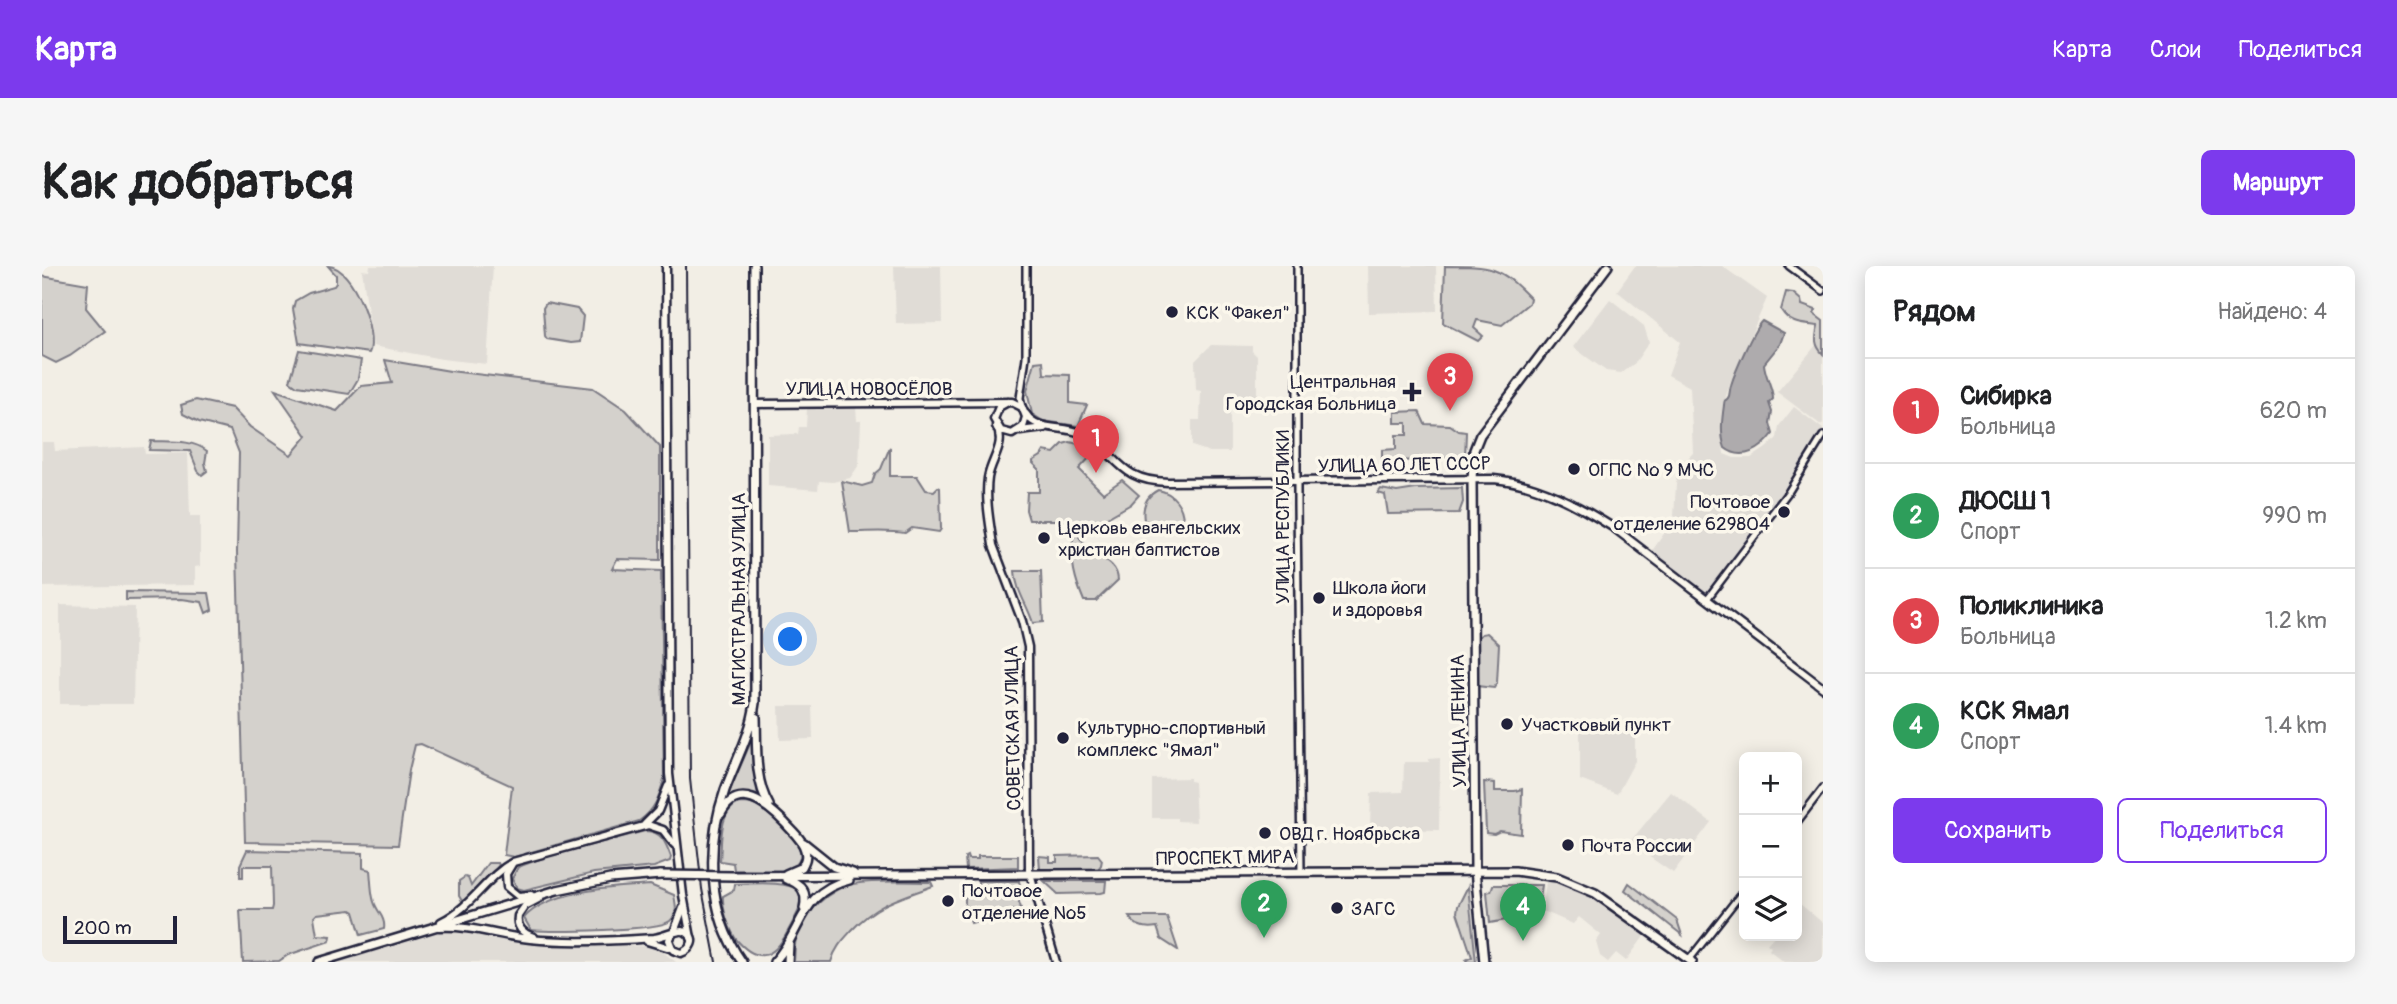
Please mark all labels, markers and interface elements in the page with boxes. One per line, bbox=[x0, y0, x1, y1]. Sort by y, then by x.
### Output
text: Карта bbox=[35, 29, 117, 70]
text: Карта bbox=[2052, 35, 2112, 64]
text: Слои bbox=[2150, 35, 2201, 64]
text: Поделиться bbox=[2239, 35, 2362, 64]
button: Маршрут bbox=[2201, 150, 2355, 215]
text: Как добраться bbox=[42, 152, 354, 213]
text: Рядом bbox=[1893, 293, 1976, 330]
text: Найдено: 4 bbox=[2217, 297, 2327, 326]
place label: КСК "Факел" bbox=[1186, 301, 1290, 325]
marker: КСК "Факел" bbox=[1164, 304, 1180, 320]
pin: 3 bbox=[1427, 353, 1473, 411]
place label: Центральная Городская Больница bbox=[1226, 370, 1396, 416]
street label: УЛИЦА НОВОСЁЛОВ bbox=[786, 377, 952, 401]
text: Сибирка bbox=[1960, 380, 2052, 412]
marker: Центральная Городская Больница bbox=[1402, 382, 1422, 402]
text: 1 bbox=[1912, 396, 1921, 425]
text: 620 m bbox=[2260, 396, 2327, 425]
text: Больница bbox=[1960, 412, 2056, 441]
pin: 1 bbox=[1073, 415, 1119, 473]
street label: УЛИЦА РЕСПУБЛИКИ bbox=[1271, 430, 1295, 604]
street label: УЛИЦА 60 ЛЕТ СССР bbox=[1317, 451, 1491, 479]
place label: ОГПС № 9 МЧС bbox=[1588, 458, 1714, 482]
marker: ОГПС № 9 МЧС bbox=[1566, 461, 1582, 477]
text: ДЮСШ 1 bbox=[1960, 485, 2051, 517]
place label: Почтовое отделение 629804 bbox=[1614, 490, 1771, 536]
street label: МАГИСТРАЛЬНАЯ УЛИЦА bbox=[727, 493, 751, 705]
text: 2 bbox=[1910, 501, 1922, 530]
text: 990 m bbox=[2262, 501, 2327, 530]
marker: Почтовое отделение 629804 bbox=[1776, 504, 1792, 520]
place label: Церковь евангельских христиан баптистов bbox=[1058, 516, 1241, 562]
text: Спорт bbox=[1960, 517, 2021, 546]
marker: Церковь евангельских христиан баптистов bbox=[1036, 530, 1052, 546]
place label: Школа йоги и здоровья bbox=[1333, 576, 1426, 622]
marker: Школа йоги и здоровья bbox=[1311, 590, 1327, 606]
text: Поликлиника bbox=[1960, 590, 2104, 622]
text: 3 bbox=[1910, 606, 1922, 635]
text: 1.2 km bbox=[2265, 606, 2327, 635]
your location bbox=[773, 622, 807, 656]
text: Больница bbox=[1960, 622, 2056, 651]
street label: СОВЕТСКАЯ УЛИЦА bbox=[1000, 645, 1026, 811]
street label: УЛИЦА ЛЕНИНА bbox=[1446, 654, 1472, 788]
text: КСК Ямал bbox=[1960, 695, 2070, 727]
text: 4 bbox=[1909, 711, 1923, 740]
text: 1.4 km bbox=[2265, 711, 2327, 740]
place label: Участковый пункт bbox=[1521, 713, 1672, 737]
place label: Культурно-спортивный комплекс "Ямал" bbox=[1077, 716, 1266, 762]
marker: Участковый пункт bbox=[1499, 716, 1515, 732]
text: Спорт bbox=[1960, 727, 2021, 756]
marker: Культурно-спортивный комплекс "Ямал" bbox=[1055, 730, 1071, 746]
map controls bbox=[1739, 752, 1802, 941]
button: + bbox=[1739, 752, 1802, 815]
button: Сохранить bbox=[1893, 798, 2103, 863]
button: Поделиться bbox=[2117, 798, 2327, 863]
button: − bbox=[1739, 815, 1802, 878]
place label: ОВД г. Ноябрьска bbox=[1279, 822, 1420, 846]
marker: ОВД г. Ноябрьска bbox=[1257, 825, 1273, 841]
place label: Почта России bbox=[1582, 834, 1692, 858]
marker: Почта России bbox=[1560, 837, 1576, 853]
street label: ПРОСПЕКТ МИРА bbox=[1156, 845, 1294, 871]
button: layers bbox=[1739, 878, 1802, 941]
place label: Почтовое отделение №5 bbox=[962, 879, 1087, 925]
pin: 2 bbox=[1241, 880, 1287, 938]
pin: 4 bbox=[1500, 883, 1546, 941]
marker: Почтовое отделение №5 bbox=[940, 893, 956, 909]
place label: ЗАГС bbox=[1351, 897, 1396, 921]
marker: ЗАГС bbox=[1329, 900, 1345, 916]
scale bar bbox=[63, 913, 177, 945]
text: 200 m bbox=[74, 916, 132, 940]

